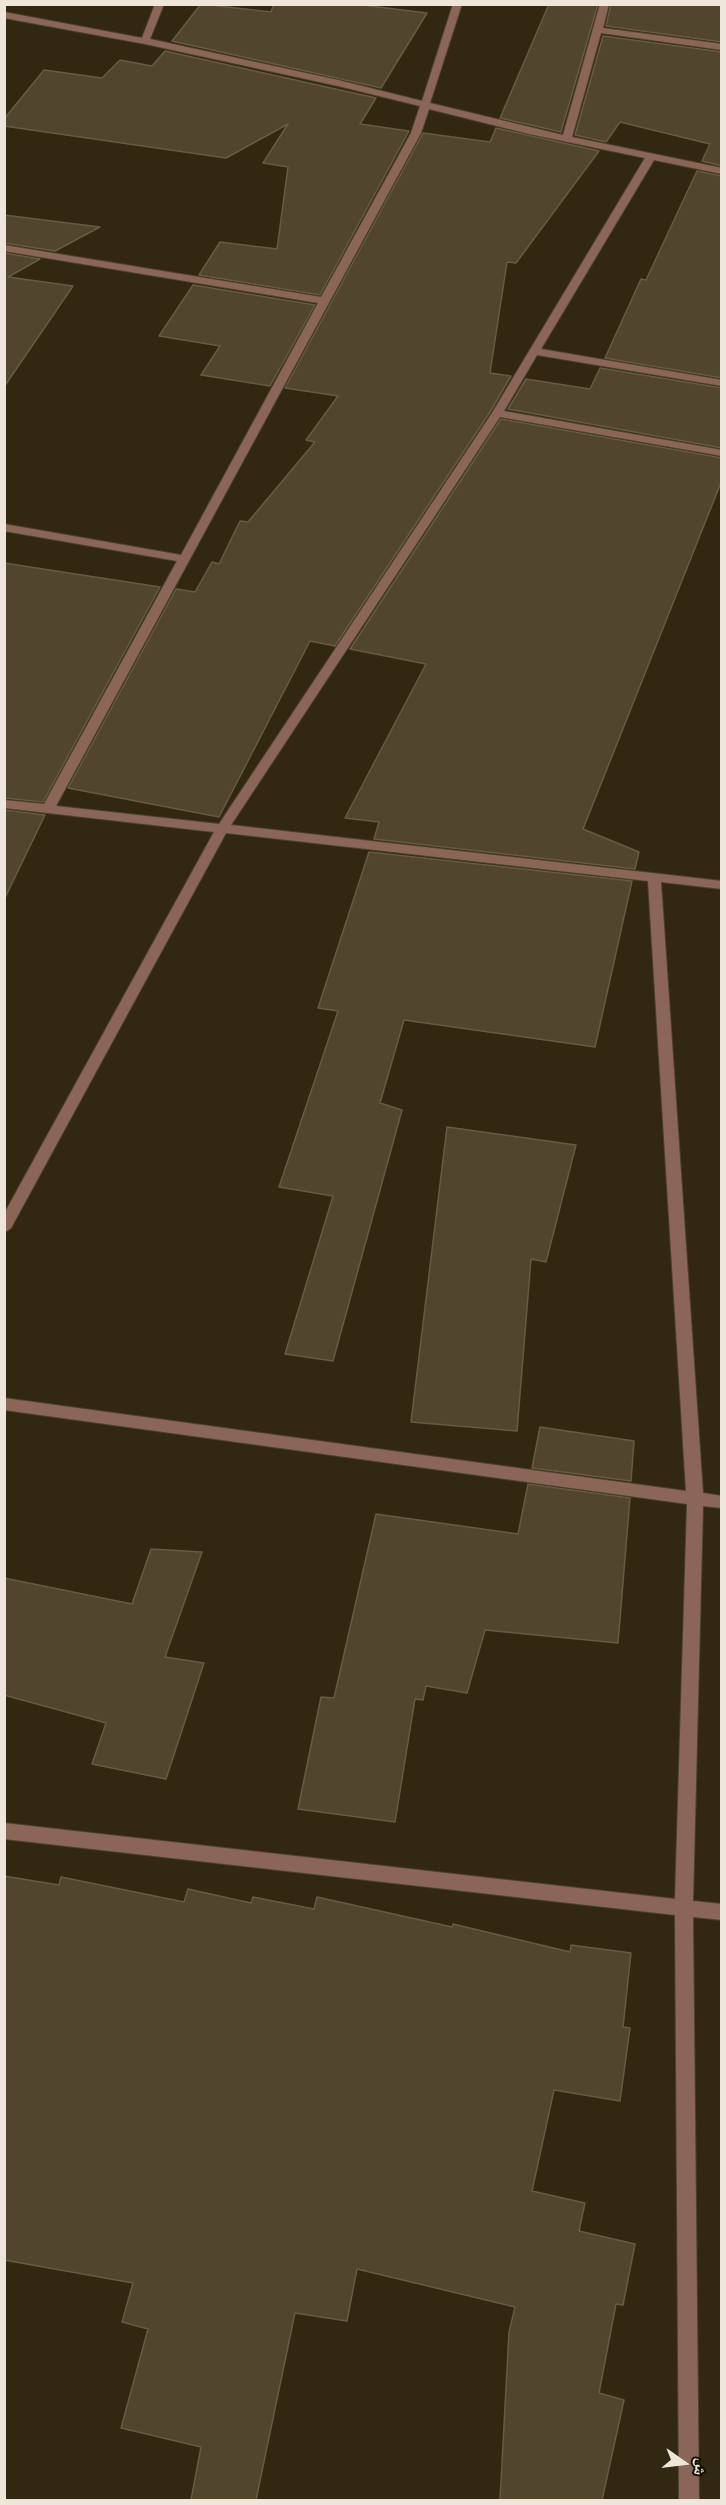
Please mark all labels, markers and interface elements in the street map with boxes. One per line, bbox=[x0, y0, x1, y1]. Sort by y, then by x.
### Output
north arrow bbox=[654, 2433, 714, 2493]
text: ش bbox=[691, 2457, 713, 2478]

